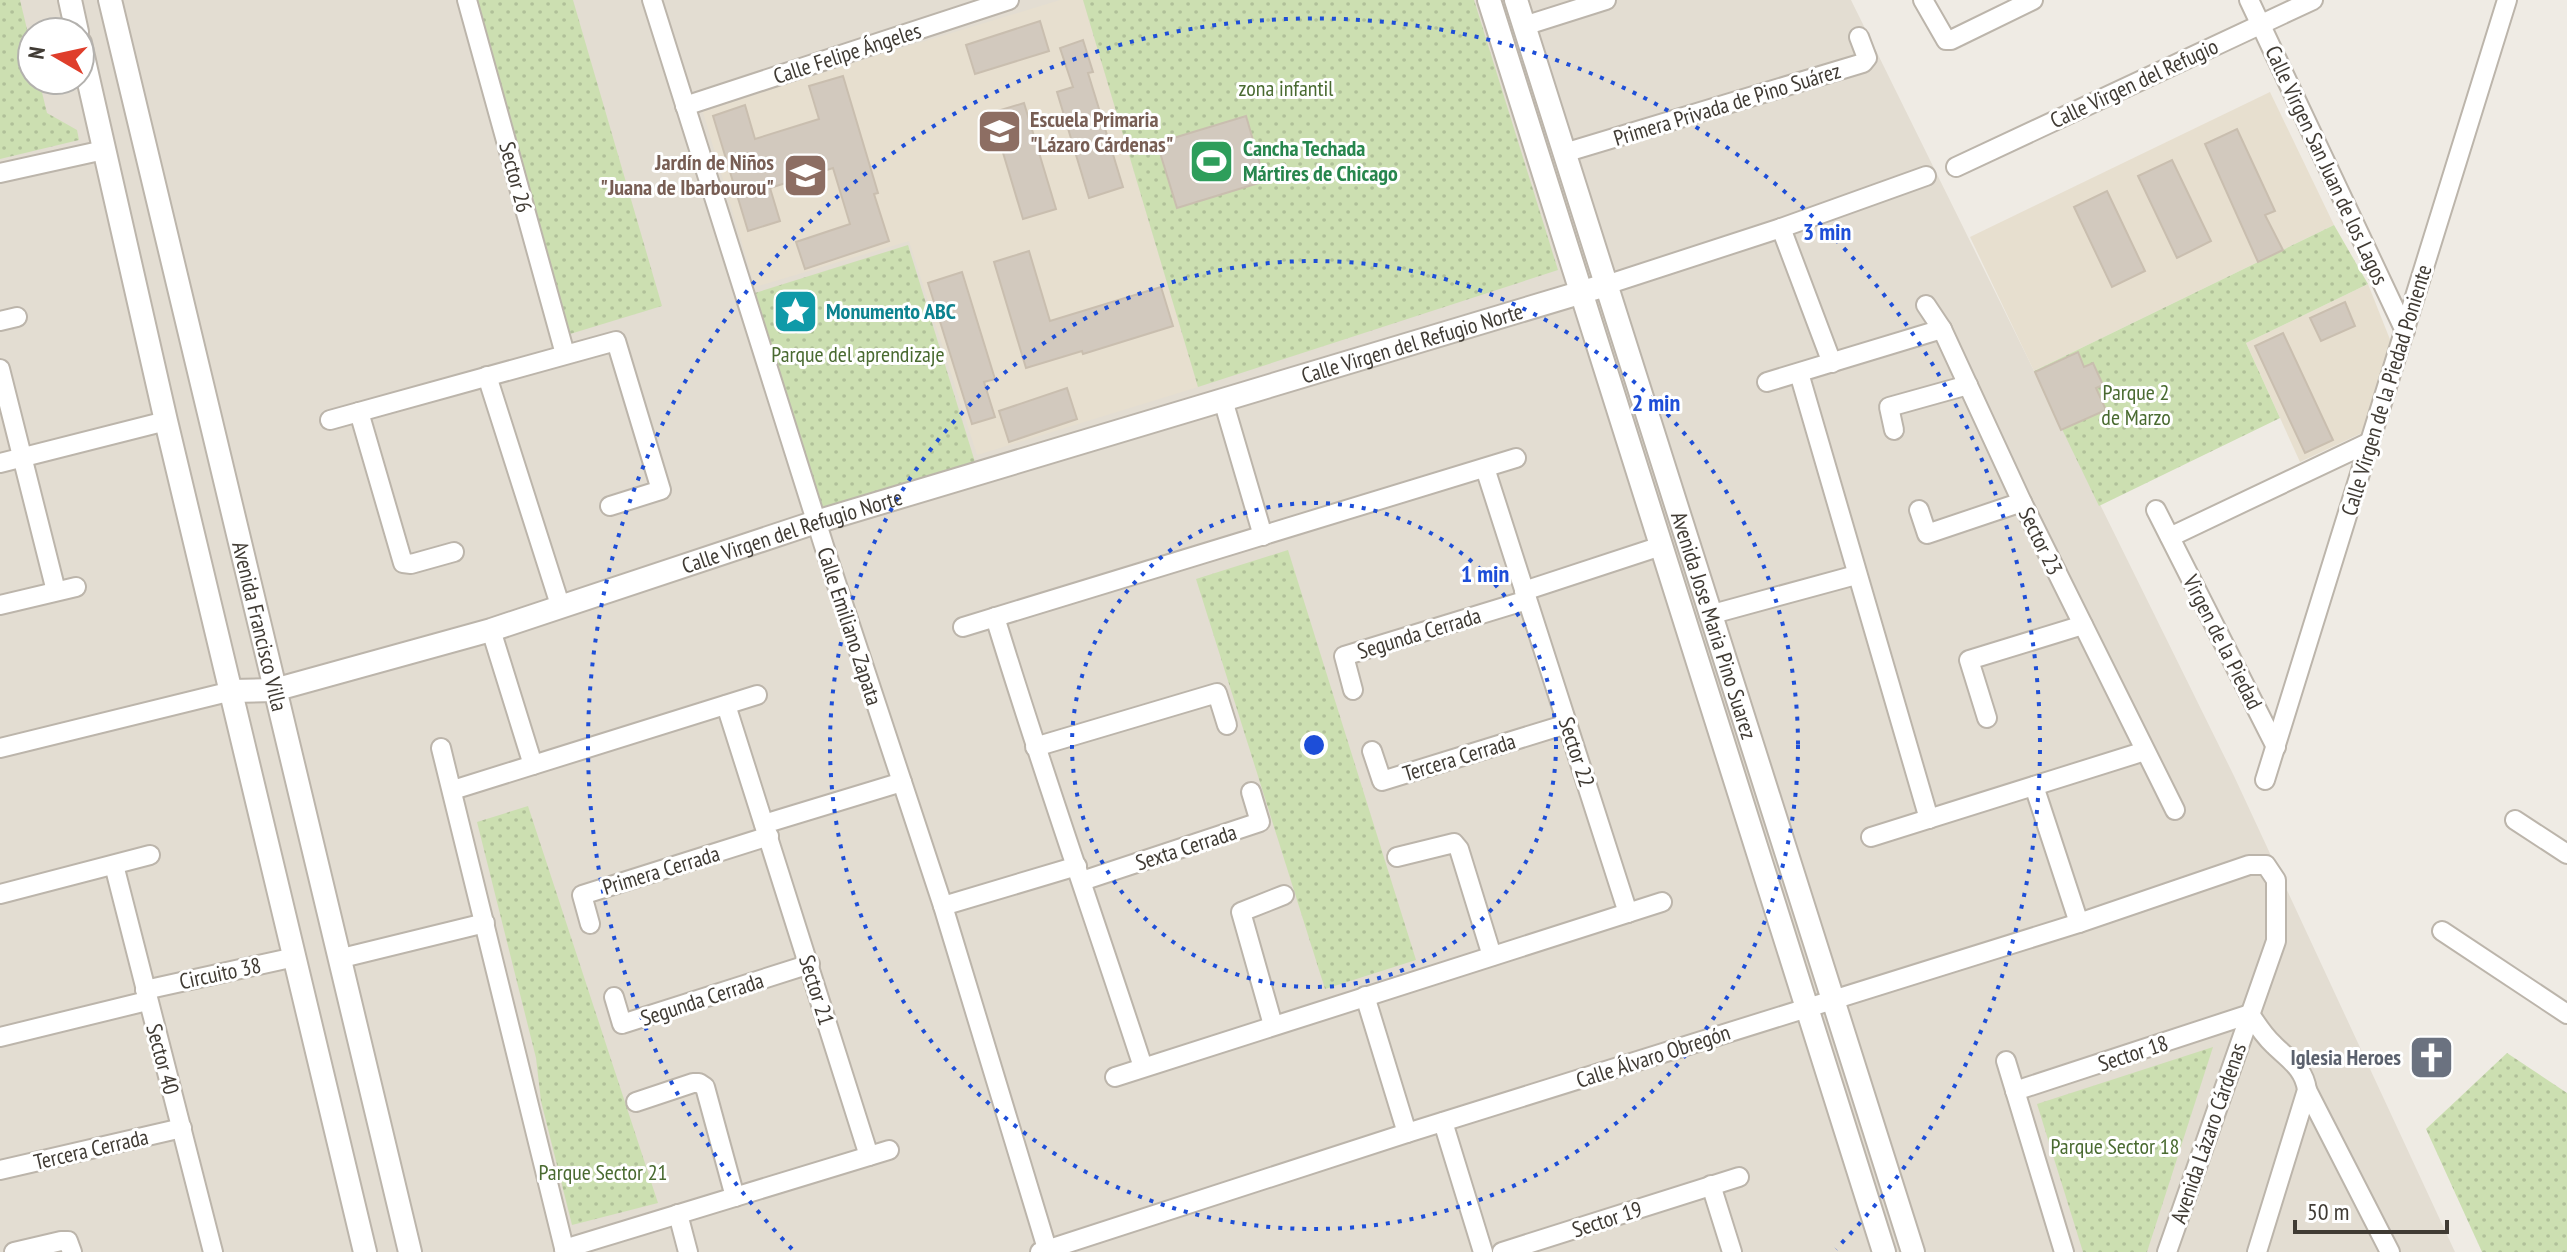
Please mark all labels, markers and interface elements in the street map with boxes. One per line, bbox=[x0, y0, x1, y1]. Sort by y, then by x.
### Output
north arrow bbox=[16, 16, 96, 96]
street label: Calle Felipe Ángeles bbox=[770, 16, 924, 90]
street label: Calle Virgen del Refugio bbox=[2046, 32, 2222, 134]
street label: Calle Virgen San Juan de los Lagos bbox=[2259, 41, 2395, 289]
text: N bbox=[21, 45, 51, 61]
street label: Primera Privada de Pino Suárez bbox=[1610, 56, 1844, 152]
park label: zona infantil bbox=[1239, 74, 1334, 102]
place label: Escuela Primaria "Lázaro Cárdenas" bbox=[1030, 105, 1173, 158]
school or university icon: Escuela Primaria "Lázaro Cárdenas" bbox=[975, 108, 1023, 156]
place label: Cancha Techada Mártires de Chicago bbox=[1243, 134, 1398, 187]
sports icon: Cancha Techada Mártires de Chicago bbox=[1188, 137, 1236, 185]
street label: Sector 26 bbox=[493, 139, 539, 215]
place label: Jardín de Niños "Juana de Ibarbourou" bbox=[600, 148, 774, 201]
school or university icon: Jardín de Niños "Juana de Ibarbourou" bbox=[781, 151, 829, 199]
text: 3 min bbox=[1803, 216, 1851, 247]
street label: Calle Virgen de la Piedad Poniente bbox=[2334, 261, 2438, 519]
place icon: Monumento ABC bbox=[771, 287, 819, 335]
place label: Monumento ABC bbox=[826, 297, 956, 325]
street label: Calle Virgen del Refugio Norte bbox=[1298, 297, 1526, 390]
park label: Parque del aprendizaje bbox=[771, 340, 945, 368]
park label: Parque 2 de Marzo bbox=[2101, 378, 2171, 431]
text: 2 min bbox=[1632, 387, 1680, 418]
street label: Calle Virgen del Refugio Norte bbox=[678, 483, 906, 580]
street label: Sector 23 bbox=[2013, 502, 2069, 580]
street label: Avenida Jose Maria Pino Suarez bbox=[1665, 508, 1764, 743]
street label: Avenida Francisco Villa bbox=[226, 539, 294, 714]
street label: Calle Emiliano Zapata bbox=[811, 543, 889, 709]
text: 1 min bbox=[1461, 558, 1509, 589]
street label: Virgen de la Piedad bbox=[2177, 569, 2269, 714]
street label: Segunda Cerrada bbox=[1354, 601, 1484, 665]
street label: Sector 22 bbox=[1553, 713, 1601, 791]
street label: Tercera Cerrada bbox=[1399, 727, 1519, 787]
centre of rings bbox=[1300, 731, 1328, 759]
street label: Sexta Cerrada bbox=[1132, 818, 1240, 876]
street label: Primera Cerrada bbox=[599, 839, 723, 901]
street label: Circuito 38 bbox=[177, 951, 263, 995]
street label: Sector 21 bbox=[793, 951, 841, 1029]
street label: Segunda Cerrada bbox=[637, 966, 767, 1032]
street label: Calle Álvaro Obregón bbox=[1572, 1018, 1734, 1094]
street label: Sector 40 bbox=[140, 1021, 186, 1098]
street label: Sector 18 bbox=[2094, 1029, 2172, 1077]
church icon: Iglesia Heroes bbox=[2408, 1033, 2456, 1081]
street label: Avenida Lázaro Cárdenas bbox=[2164, 1039, 2252, 1227]
place label: Iglesia Heroes bbox=[2291, 1043, 2401, 1071]
street label: Tercera Cerrada bbox=[31, 1122, 151, 1176]
park label: Parque Sector 18 bbox=[2051, 1132, 2180, 1160]
park label: Parque Sector 21 bbox=[539, 1158, 668, 1186]
scale bar bbox=[2295, 1184, 2447, 1234]
street label: Sector 19 bbox=[1568, 1195, 1646, 1243]
text: 50 m bbox=[2307, 1196, 2349, 1227]

